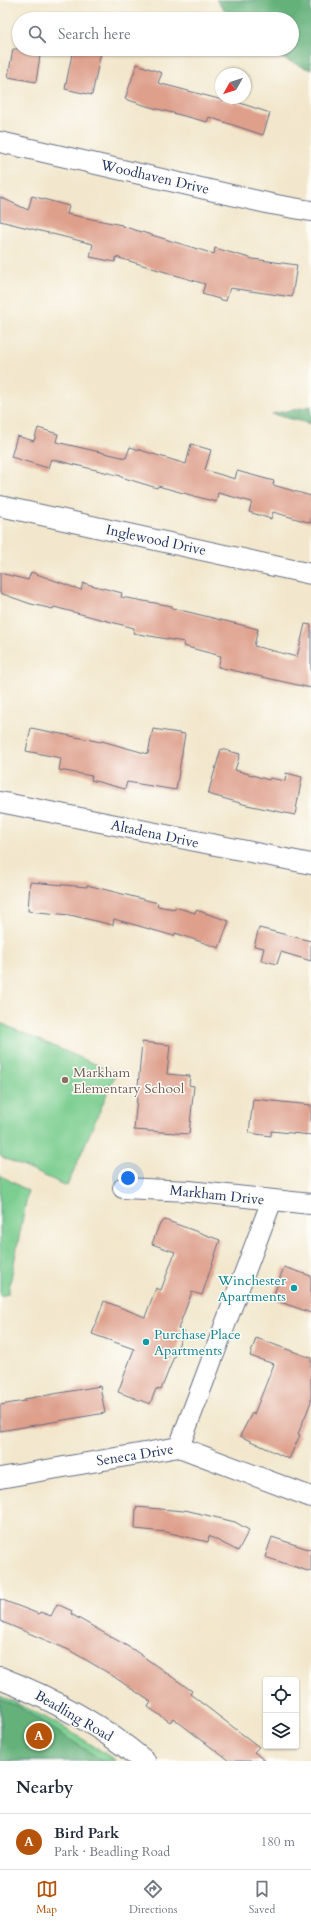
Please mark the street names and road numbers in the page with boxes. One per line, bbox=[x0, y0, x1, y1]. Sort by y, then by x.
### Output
street label: Woodhaven Drive bbox=[98, 155, 211, 199]
street label: Inglewood Drive bbox=[104, 520, 208, 560]
street label: Altadena Drive bbox=[109, 815, 201, 853]
street label: Markham Drive bbox=[169, 1181, 265, 1209]
street label: Seneca Drive bbox=[95, 1440, 175, 1470]
street label: Beadling Road bbox=[31, 1686, 117, 1746]

